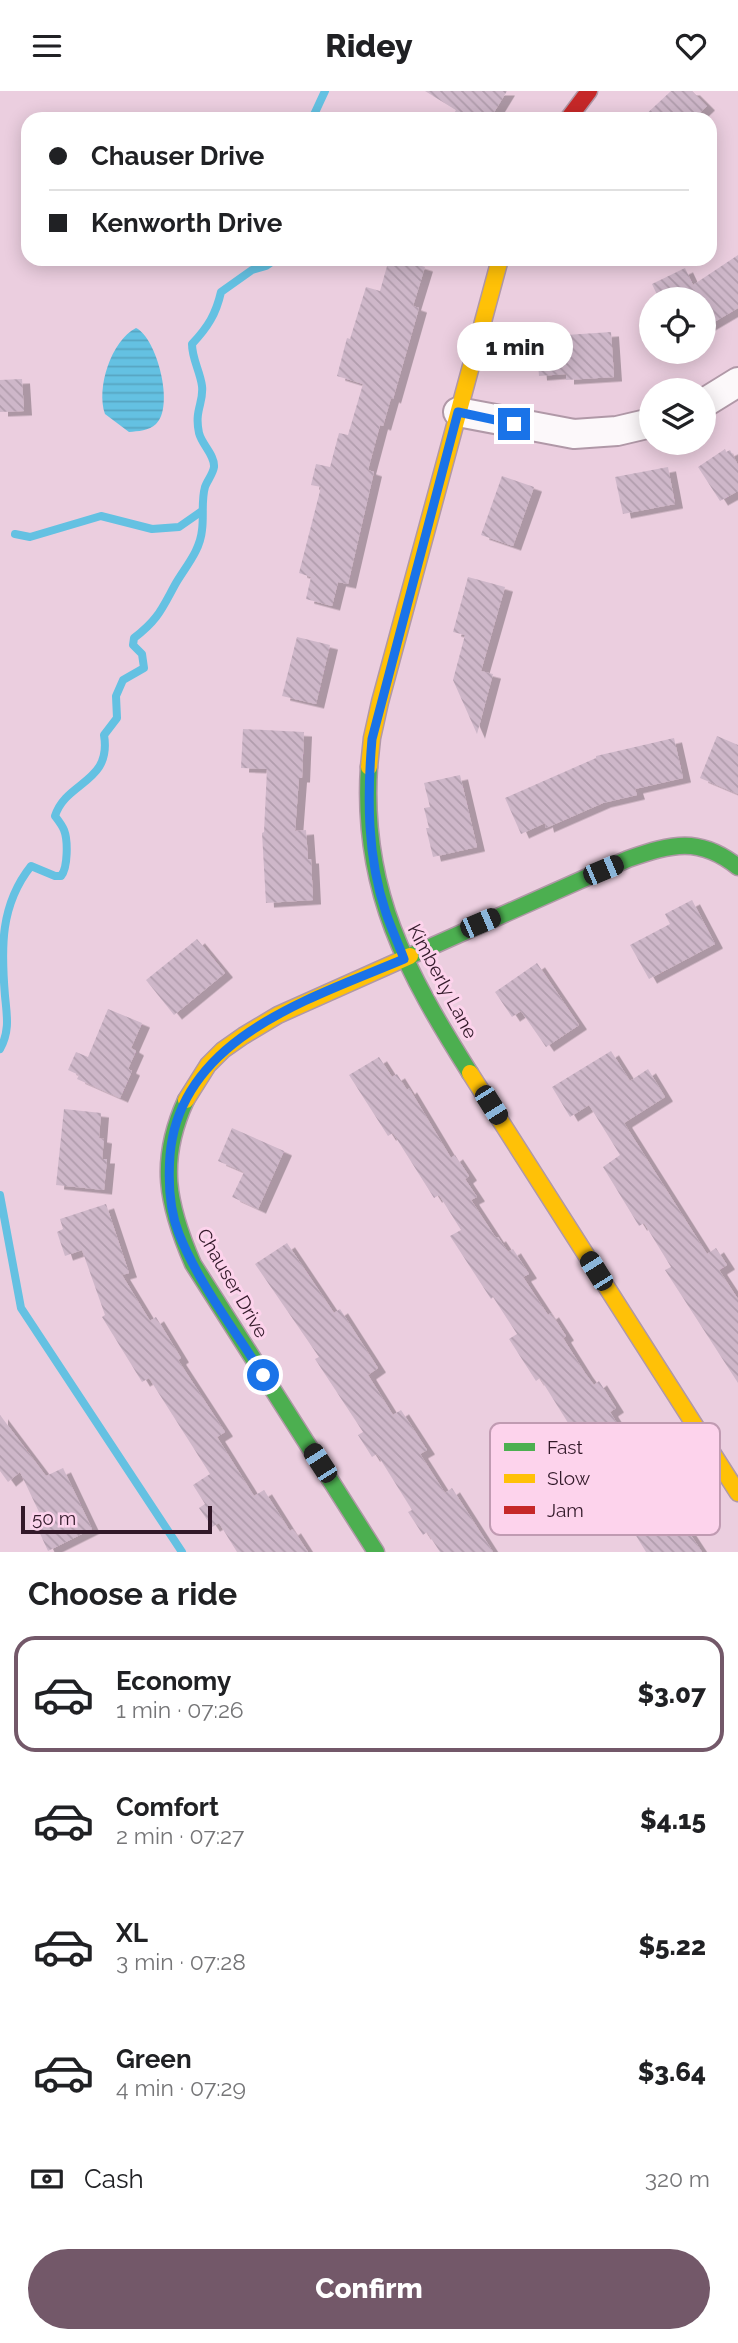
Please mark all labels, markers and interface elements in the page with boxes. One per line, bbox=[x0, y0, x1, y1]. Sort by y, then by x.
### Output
icon: menu bbox=[28, 27, 66, 65]
text: Ridey bbox=[325, 27, 413, 64]
icon: heart bbox=[672, 27, 710, 65]
text: Chauser Drive bbox=[91, 141, 264, 171]
text: Kenworth Drive bbox=[91, 208, 282, 238]
map controls bbox=[639, 287, 716, 455]
button: locate bbox=[639, 287, 716, 364]
callout: 1 min bbox=[456, 323, 572, 371]
text: 1 min bbox=[485, 333, 545, 360]
button: layers bbox=[639, 378, 716, 455]
route end bbox=[498, 408, 530, 440]
car bbox=[580, 852, 627, 888]
car bbox=[457, 905, 504, 941]
street label: Kimberly Lane bbox=[404, 920, 482, 1042]
car bbox=[471, 1082, 512, 1128]
street label: Chauser Drive bbox=[193, 1224, 273, 1342]
car bbox=[576, 1248, 617, 1294]
route start bbox=[247, 1359, 279, 1391]
legend bbox=[490, 1423, 720, 1535]
text: Fast bbox=[547, 1436, 583, 1458]
car bbox=[300, 1440, 341, 1486]
text: Slow bbox=[547, 1467, 591, 1489]
text: Jam bbox=[547, 1499, 584, 1521]
scale bar bbox=[21, 1503, 212, 1535]
text: 50 m bbox=[32, 1507, 76, 1529]
text: Choose a ride bbox=[28, 1575, 237, 1612]
icon: car bbox=[32, 1663, 95, 1726]
text: Economy bbox=[116, 1666, 231, 1696]
text: $3.07 bbox=[638, 1679, 706, 1709]
text: 1 min · 07:26 bbox=[116, 1696, 244, 1723]
icon: car bbox=[32, 1789, 95, 1852]
text: Comfort bbox=[116, 1792, 219, 1822]
text: $4.15 bbox=[640, 1805, 706, 1835]
text: 2 min · 07:27 bbox=[116, 1822, 244, 1849]
icon: car bbox=[32, 1915, 95, 1978]
text: XL bbox=[116, 1918, 148, 1948]
text: $5.22 bbox=[638, 1931, 706, 1961]
text: 3 min · 07:28 bbox=[116, 1948, 246, 1975]
icon: car bbox=[32, 2041, 95, 2104]
text: Green bbox=[116, 2044, 192, 2074]
text: $3.64 bbox=[638, 2057, 706, 2087]
text: 4 min · 07:29 bbox=[116, 2074, 246, 2101]
icon: cash bbox=[28, 2160, 66, 2198]
text: Cash bbox=[84, 2164, 144, 2194]
text: 320 m bbox=[645, 2165, 710, 2192]
button: Confirm bbox=[28, 2249, 710, 2329]

